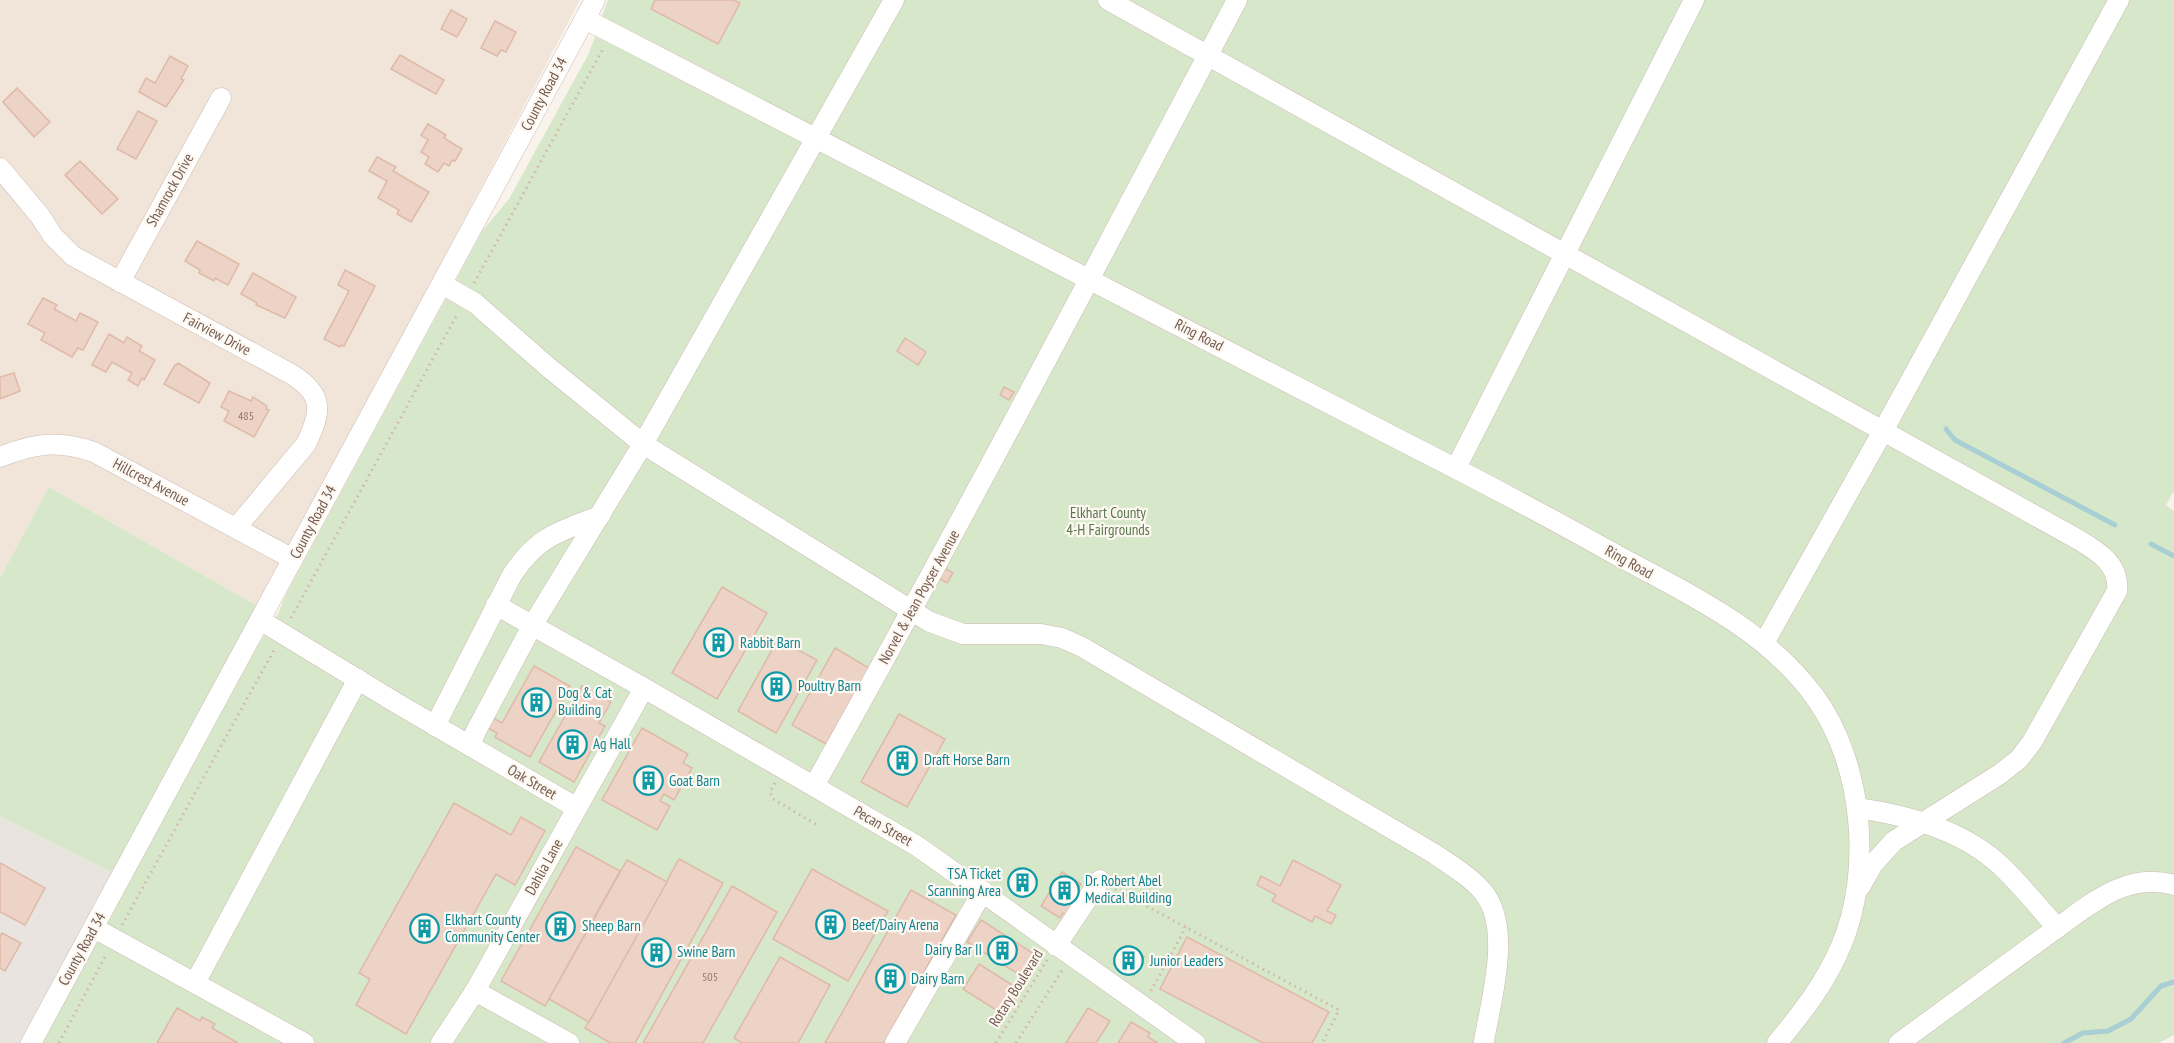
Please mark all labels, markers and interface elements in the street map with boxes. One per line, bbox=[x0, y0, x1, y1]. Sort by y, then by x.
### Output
street label: County Road 34 bbox=[516, 53, 571, 134]
street label: Shamrock Drive bbox=[142, 150, 197, 230]
street label: Fairview Drive bbox=[180, 308, 254, 359]
street label: Ring Road bbox=[1172, 314, 1227, 355]
house number: 485 bbox=[238, 408, 254, 423]
street label: Hillcrest Avenue bbox=[110, 453, 193, 510]
street label: County Road 34 bbox=[285, 481, 340, 562]
park label: Elkhart County 4-H Fairgrounds bbox=[1066, 503, 1150, 539]
street label: Norvel & Jean Poyser Avenue bbox=[874, 526, 963, 667]
street label: Ring Road bbox=[1602, 541, 1657, 583]
building icon: Rabbit Barn bbox=[703, 627, 735, 659]
place label: Rabbit Barn bbox=[740, 633, 801, 652]
building icon: Poultry Barn bbox=[761, 670, 793, 702]
place label: Poultry Barn bbox=[798, 676, 861, 695]
place label: Dog & Cat Building bbox=[558, 683, 612, 719]
building icon: Dog & Cat Building bbox=[521, 686, 553, 718]
building icon: Ag Hall bbox=[556, 728, 588, 760]
place label: Ag Hall bbox=[593, 734, 631, 753]
building icon: Draft Horse Barn bbox=[887, 744, 919, 776]
place label: Draft Horse Barn bbox=[924, 750, 1010, 769]
street label: Oak Street bbox=[504, 760, 560, 803]
building icon: Goat Barn bbox=[632, 765, 664, 797]
place label: Goat Barn bbox=[669, 771, 720, 790]
street label: Pecan Street bbox=[851, 801, 916, 850]
street label: Dahlia Lane bbox=[520, 835, 567, 898]
place label: TSA Ticket Scanning Area bbox=[928, 864, 1001, 900]
building icon: TSA Ticket Scanning Area bbox=[1006, 867, 1038, 899]
place label: Dr. Robert Abel Medical Building bbox=[1085, 871, 1172, 907]
building icon: Dr. Robert Abel Medical Building bbox=[1048, 874, 1080, 906]
street label: County Road 34 bbox=[54, 909, 110, 989]
building icon: Beef/Dairy Arena bbox=[815, 909, 847, 941]
place label: Elkhart County Community Center bbox=[445, 910, 541, 946]
building icon: Sheep Barn bbox=[545, 910, 577, 942]
building icon: Elkhart County Community Center bbox=[408, 913, 440, 945]
place label: Beef/Dairy Arena bbox=[852, 915, 939, 934]
place label: Sheep Barn bbox=[582, 916, 641, 935]
building icon: Dairy Bar II bbox=[987, 934, 1019, 966]
building icon: Swine Barn bbox=[640, 936, 672, 968]
place label: Dairy Bar II bbox=[925, 940, 982, 959]
place label: Swine Barn bbox=[677, 942, 735, 961]
building icon: Junior Leaders bbox=[1113, 945, 1145, 977]
street label: Rotary Boulevard bbox=[984, 946, 1047, 1030]
place label: Junior Leaders bbox=[1149, 951, 1223, 970]
building icon: Dairy Barn bbox=[874, 963, 906, 995]
house number: 505 bbox=[702, 969, 718, 984]
place label: Dairy Barn bbox=[911, 969, 964, 988]

